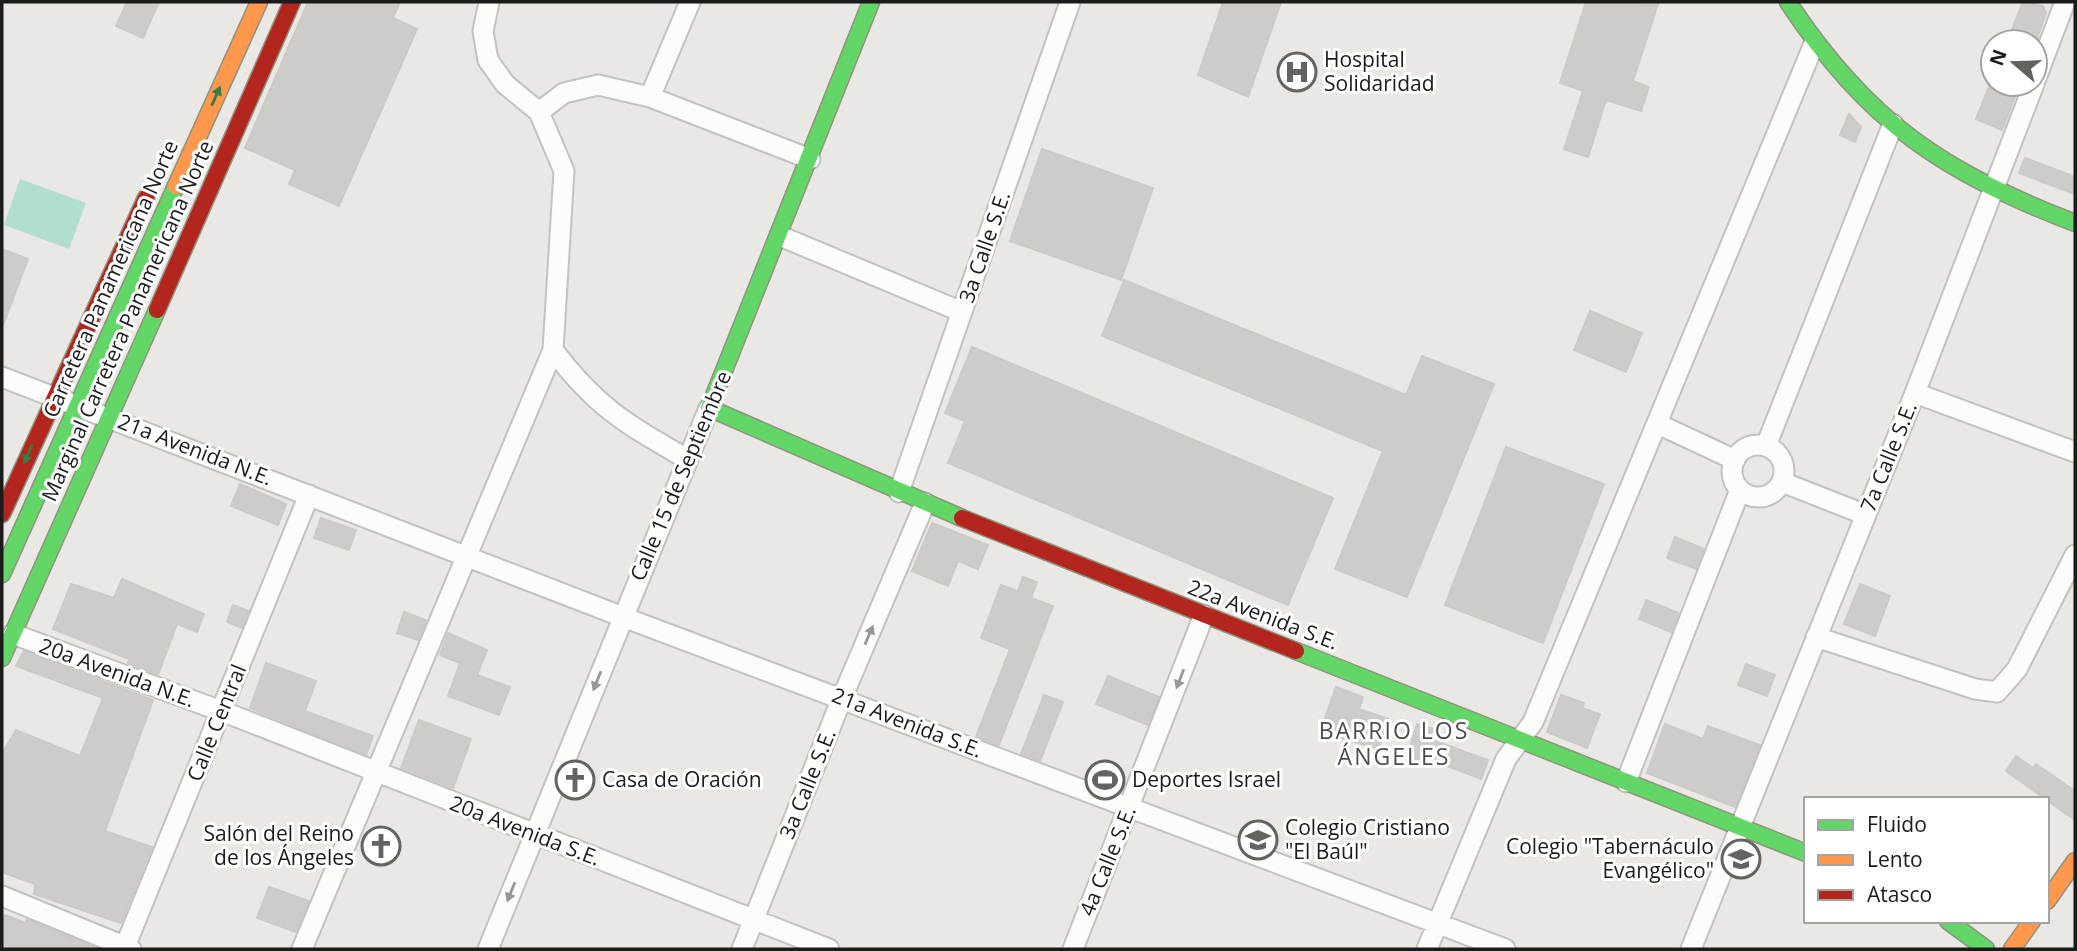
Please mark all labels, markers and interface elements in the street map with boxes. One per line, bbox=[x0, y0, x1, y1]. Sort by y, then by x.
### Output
north arrow bbox=[1979, 28, 2049, 98]
place label: Hospital Solidaridad bbox=[1324, 45, 1435, 97]
text: N bbox=[1983, 46, 2013, 69]
hospital icon: Hospital Solidaridad bbox=[1276, 51, 1318, 93]
one-way arrow bbox=[211, 86, 222, 106]
street label: Carretera Panamericana Norte bbox=[36, 135, 184, 422]
street label: Marginal Carretera Panamericana Norte bbox=[35, 136, 220, 505]
street label: 3a Calle S.E. bbox=[952, 187, 1016, 306]
street label: Calle 15 de Septiembre bbox=[623, 366, 737, 585]
street label: 7a Calle S.E. bbox=[1853, 398, 1923, 516]
street label: 21a Avenida N.E. bbox=[114, 407, 277, 491]
one-way arrow bbox=[22, 444, 34, 464]
street label: 22a Avenida S.E. bbox=[1184, 572, 1343, 656]
one-way arrow bbox=[863, 625, 874, 646]
street label: 20a Avenida N.E. bbox=[36, 631, 199, 713]
street label: Calle Central bbox=[180, 660, 252, 785]
one-way arrow bbox=[1174, 668, 1185, 689]
one-way arrow bbox=[592, 670, 603, 691]
street label: 21a Avenida S.E. bbox=[828, 680, 987, 764]
district label: BARRIO LOS ÁNGELES bbox=[1319, 714, 1469, 772]
street label: 3a Calle S.E. bbox=[772, 725, 842, 843]
church icon: Casa de Oración bbox=[554, 759, 596, 801]
sports icon: Deportes Israel bbox=[1084, 759, 1126, 801]
place label: Casa de Oración bbox=[602, 765, 762, 793]
place label: Deportes Israel bbox=[1132, 765, 1281, 793]
street label: 20a Avenida S.E. bbox=[446, 788, 605, 872]
legend bbox=[1804, 797, 2049, 923]
street label: 4a Calle S.E. bbox=[1072, 802, 1142, 920]
text: Fluido bbox=[1867, 810, 1927, 838]
place label: Colegio Cristiano "El Baúl" bbox=[1285, 813, 1450, 865]
place label: Salón del Reino de los Ángeles bbox=[204, 819, 354, 871]
school or university icon: Colegio Cristiano "El Baúl" bbox=[1237, 819, 1279, 861]
church icon: Salón del Reino de los Ángeles bbox=[360, 825, 402, 867]
place label: Colegio "Tabernáculo Evangélico" bbox=[1506, 832, 1714, 884]
school or university icon: Colegio "Tabernáculo Evangélico" bbox=[1720, 838, 1762, 880]
text: Lento bbox=[1867, 845, 1923, 873]
text: Atasco bbox=[1867, 880, 1932, 908]
one-way arrow bbox=[506, 881, 517, 902]

